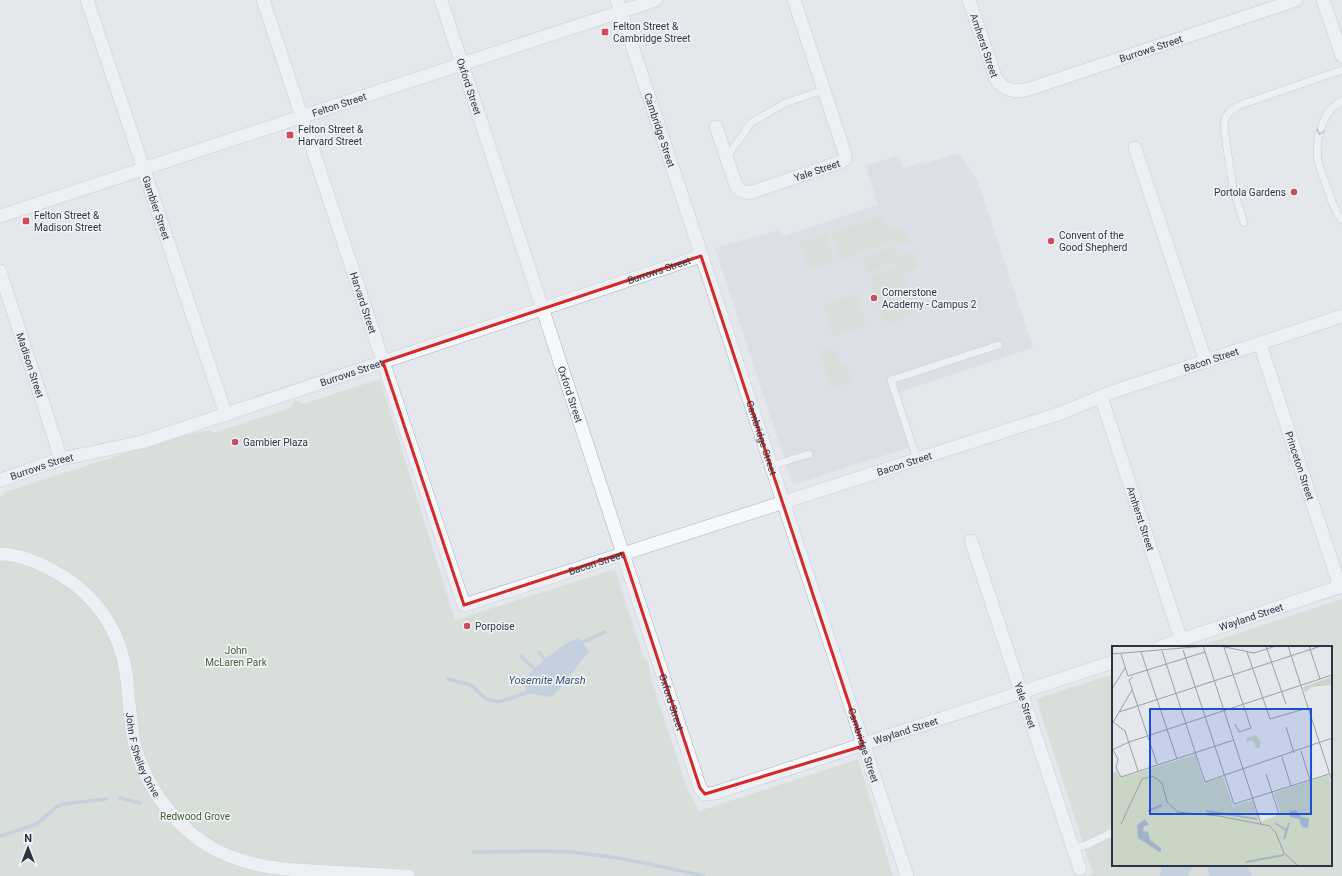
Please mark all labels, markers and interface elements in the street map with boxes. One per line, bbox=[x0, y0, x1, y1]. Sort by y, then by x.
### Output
street label: Amherst Street bbox=[969, 12, 1001, 79]
place label: Felton Street & Cambridge Street bbox=[613, 21, 691, 44]
marker: Felton Street & Cambridge Street bbox=[600, 27, 610, 37]
street label: Burrows Street bbox=[1118, 33, 1184, 64]
street label: Oxford Street bbox=[455, 57, 484, 116]
street label: Felton Street bbox=[311, 90, 368, 118]
street label: Cambridge Street bbox=[643, 91, 677, 169]
place label: Felton Street & Harvard Street bbox=[298, 124, 364, 147]
one-way arrow bbox=[1317, 129, 1325, 136]
marker: Felton Street & Harvard Street bbox=[285, 130, 295, 140]
street label: Yale Street bbox=[792, 157, 841, 183]
street label: Gambier Street bbox=[141, 174, 172, 241]
place label: Portola Gardens bbox=[1214, 187, 1286, 198]
marker: Portola Gardens bbox=[1289, 187, 1299, 197]
place label: Felton Street & Madison Street bbox=[34, 210, 102, 233]
marker: Felton Street & Madison Street bbox=[21, 216, 31, 226]
place label: Convent of the Good Shepherd bbox=[1059, 230, 1127, 253]
marker: Convent of the Good Shepherd bbox=[1046, 236, 1056, 246]
street label: Burrows Street bbox=[626, 254, 692, 286]
street label: Harvard Street bbox=[348, 271, 379, 335]
place label: Cornerstone Academy - Campus 2 bbox=[882, 287, 977, 310]
marker: Cornerstone Academy - Campus 2 bbox=[869, 293, 879, 303]
street label: Madison Street bbox=[15, 331, 46, 399]
street label: Bacon Street bbox=[1182, 345, 1240, 373]
street label: Burrows Street bbox=[319, 357, 384, 388]
street label: Oxford Street bbox=[556, 365, 585, 424]
street label: Cambridge Street bbox=[744, 399, 779, 476]
street label: Princeton Street bbox=[1284, 430, 1316, 501]
marker: Gambier Plaza bbox=[230, 437, 240, 447]
place label: Gambier Plaza bbox=[243, 437, 308, 448]
street label: Bacon Street bbox=[875, 449, 933, 477]
street label: Burrows Street bbox=[9, 451, 74, 482]
street label: Amherst Street bbox=[1125, 485, 1157, 552]
street label: Bacon Street bbox=[567, 549, 625, 577]
street label: Wayland Street bbox=[1218, 601, 1284, 632]
marker: Porpoise bbox=[462, 621, 472, 631]
place label: Porpoise bbox=[475, 621, 515, 632]
park label: John McLaren Park bbox=[205, 645, 268, 668]
inset map bbox=[1112, 646, 1332, 866]
street label: Oxford Street bbox=[657, 672, 686, 732]
water label: Yosemite Marsh bbox=[508, 674, 586, 687]
street label: Yale Street bbox=[1013, 681, 1038, 730]
street label: Cambridge Street bbox=[846, 707, 881, 784]
street label: John F Shelley Drive bbox=[124, 712, 163, 799]
street label: Wayland Street bbox=[872, 715, 939, 746]
park label: Redwood Grove bbox=[160, 811, 230, 822]
north arrow bbox=[8, 828, 48, 868]
text: N bbox=[24, 832, 32, 845]

